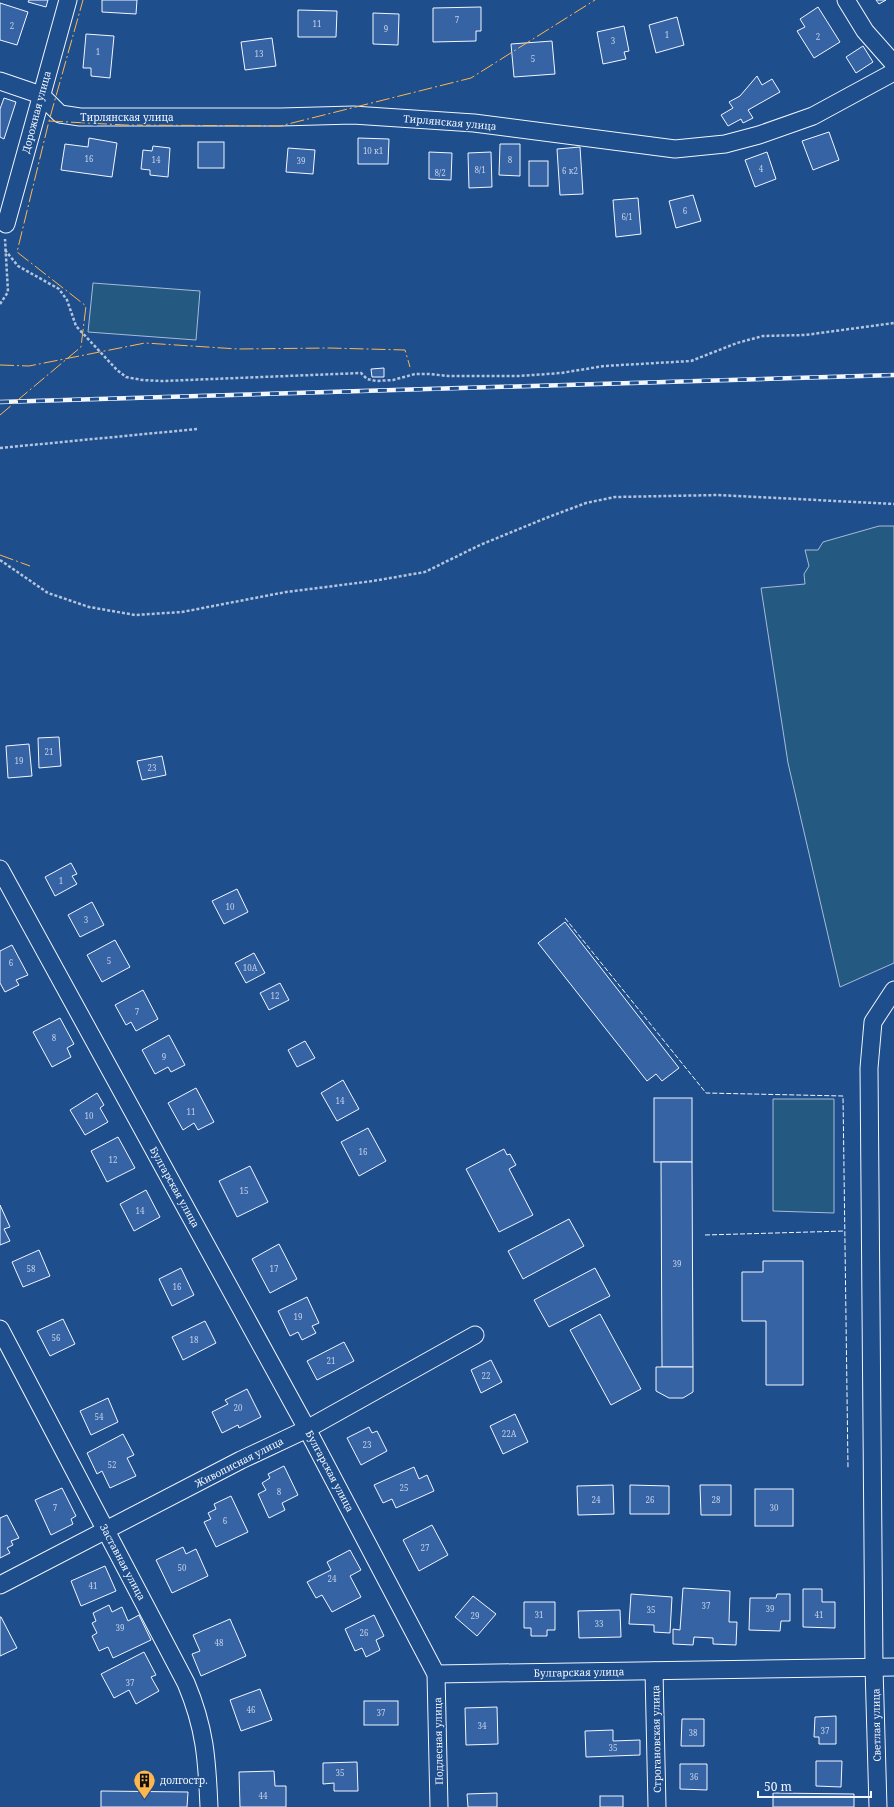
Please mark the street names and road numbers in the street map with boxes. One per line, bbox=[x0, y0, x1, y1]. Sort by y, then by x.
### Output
street label: Дорожная улица bbox=[18, 69, 54, 155]
street label: Тирлянская улица bbox=[80, 110, 174, 124]
street label: Тирлянская улица bbox=[403, 111, 498, 133]
street label: Булгарская улица bbox=[147, 1144, 203, 1230]
street label: Булгарская улица bbox=[303, 1428, 358, 1515]
street label: Живописная улица bbox=[191, 1433, 286, 1491]
street label: Заставная улица bbox=[97, 1521, 149, 1603]
street label: Булгарская улица bbox=[534, 1664, 625, 1680]
street label: Строгановская улица bbox=[648, 1685, 664, 1793]
street label: Светлая улица bbox=[868, 1688, 884, 1762]
street label: Подлесная улица bbox=[430, 1697, 446, 1785]

